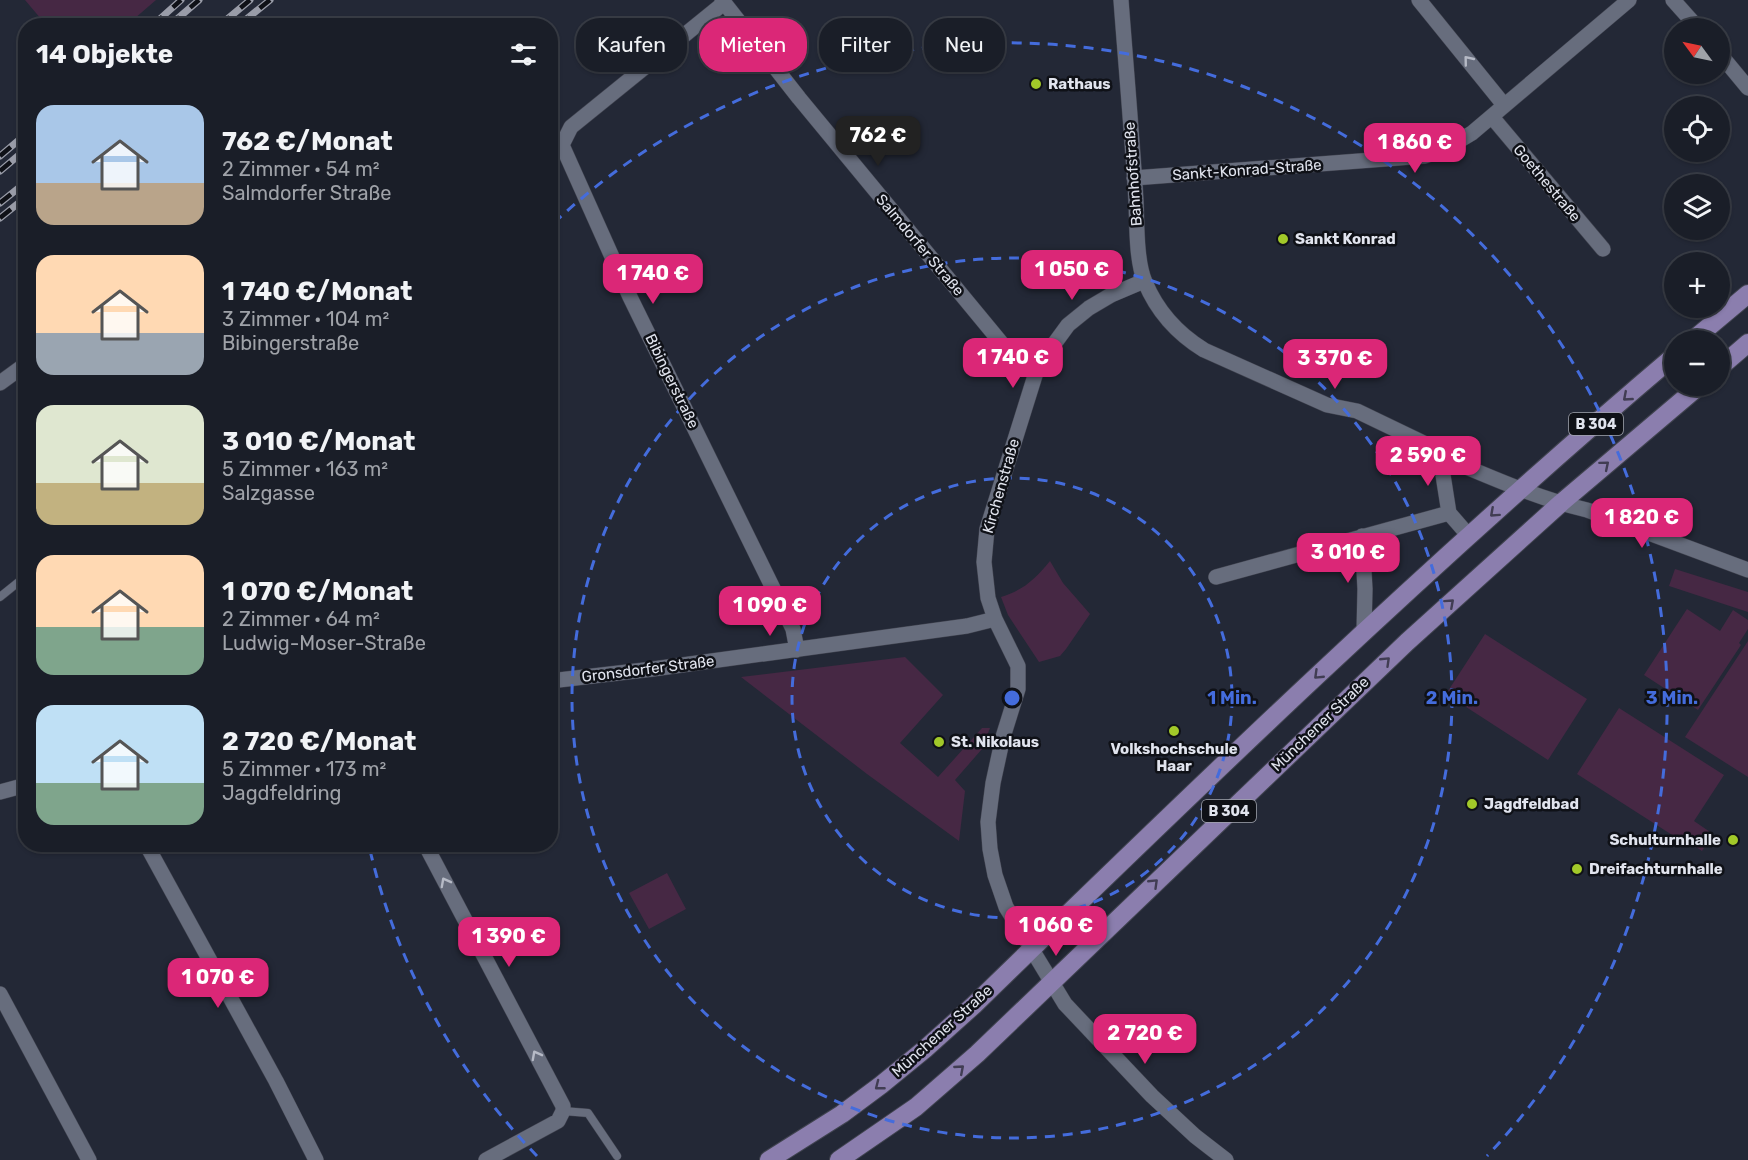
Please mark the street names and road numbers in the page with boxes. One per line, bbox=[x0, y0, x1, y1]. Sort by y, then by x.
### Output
street label: Bahnhofstraße bbox=[1120, 121, 1146, 227]
street label: Goethestraße bbox=[1510, 141, 1584, 225]
street label: Sankt-Konrad-Straße bbox=[1172, 156, 1322, 184]
street label: Salmdorfer Straße bbox=[872, 190, 968, 300]
street label: Bibingerstraße bbox=[641, 331, 703, 431]
road number: B 304 bbox=[1569, 413, 1623, 435]
street label: Kirchenstraße bbox=[979, 437, 1023, 535]
street label: Gronsdorfer Straße bbox=[581, 652, 715, 686]
street label: Münchener Straße bbox=[1267, 673, 1373, 775]
road number: B 304 bbox=[1202, 800, 1256, 822]
street label: Münchener Straße bbox=[888, 981, 996, 1081]

